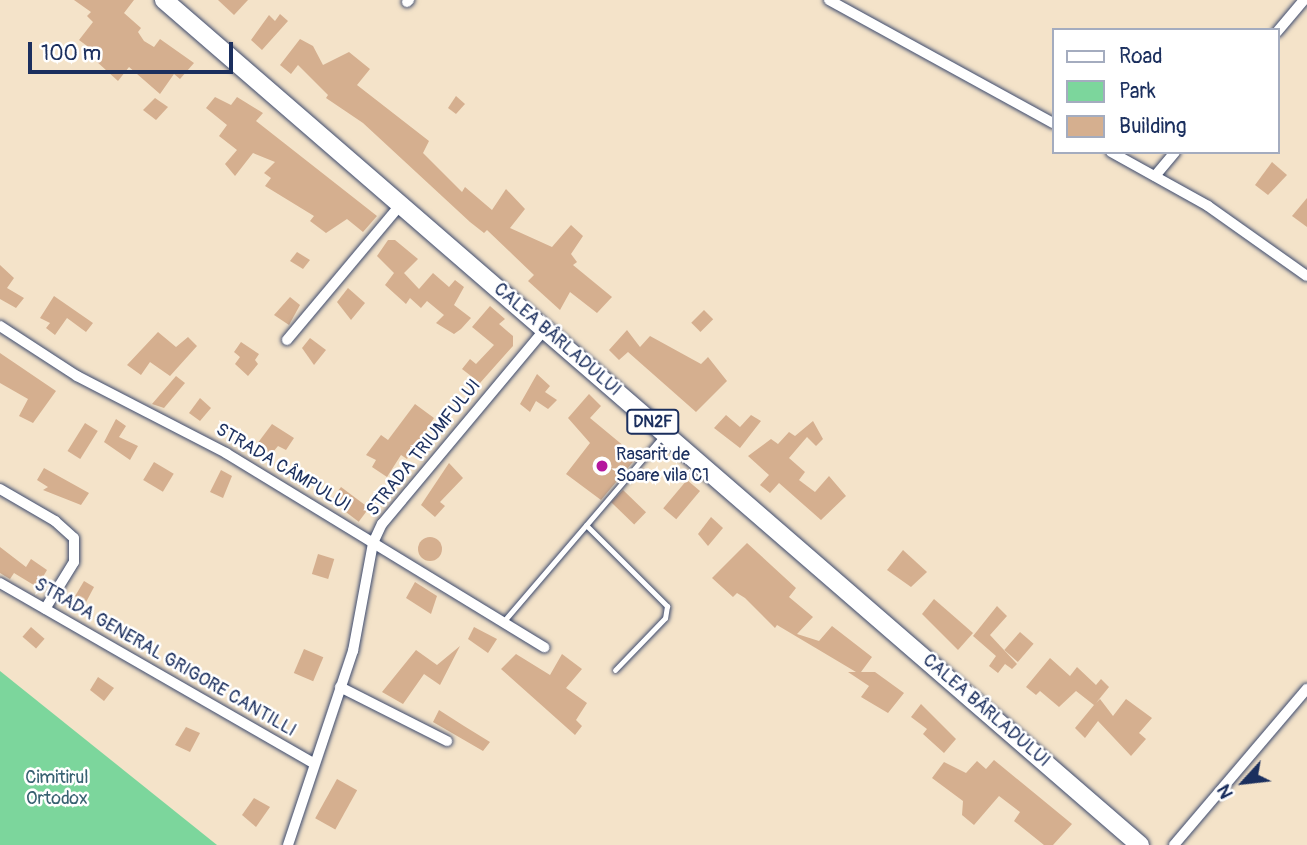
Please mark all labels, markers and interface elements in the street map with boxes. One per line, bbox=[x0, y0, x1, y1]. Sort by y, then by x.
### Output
scale bar bbox=[32, 28, 236, 72]
legend bbox=[1052, 28, 1279, 154]
text: 100 m bbox=[41, 40, 101, 67]
text: Road bbox=[1119, 43, 1163, 70]
text: Park bbox=[1119, 78, 1156, 105]
text: Building bbox=[1119, 113, 1186, 140]
street label: CALEA BÂRLADULUI bbox=[489, 279, 625, 401]
street label: STRADA TRIUMFULUI bbox=[362, 375, 486, 521]
road number: DN2F bbox=[625, 410, 681, 434]
street label: STRADA CÂMPULUI bbox=[212, 419, 354, 517]
place label: Rasarit de Soare vila C1 bbox=[616, 445, 709, 488]
marker: Rasarit de Soare vila C1 bbox=[594, 458, 610, 474]
street label: STRADA GENERAL GRIGORE CANTILLI bbox=[30, 574, 300, 742]
street label: CALEA BÂRLADULUI bbox=[918, 650, 1054, 772]
north arrow bbox=[1209, 747, 1279, 817]
park label: Cimitirul Ortodox bbox=[25, 768, 89, 810]
text: N bbox=[1212, 780, 1239, 803]

